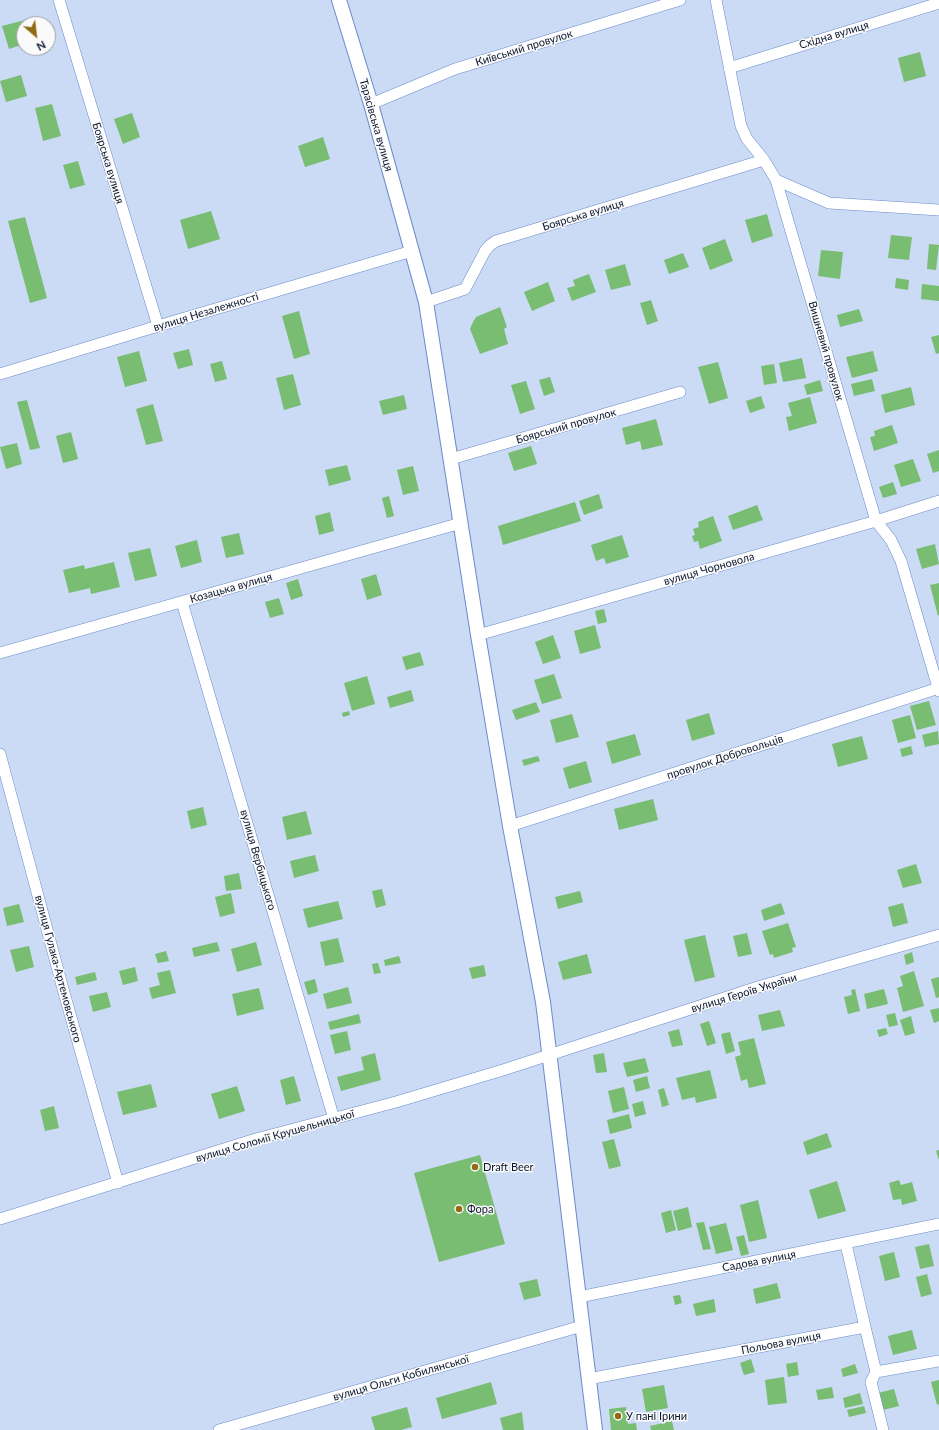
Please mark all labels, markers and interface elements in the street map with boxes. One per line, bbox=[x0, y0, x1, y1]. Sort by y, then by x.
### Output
north arrow bbox=[16, 16, 56, 56]
street label: Східна вулиця bbox=[798, 18, 870, 52]
street label: Київський провулок bbox=[474, 27, 574, 69]
text: N bbox=[35, 38, 48, 54]
street label: Тарасівська вулиця bbox=[356, 77, 396, 173]
street label: Боярська вулиця bbox=[89, 121, 127, 205]
street label: Боярська вулиця bbox=[541, 196, 625, 234]
street label: вулиця Незалежності bbox=[152, 290, 260, 334]
street label: Вишневий провулок bbox=[805, 300, 847, 402]
street label: Боярський провулок bbox=[514, 405, 618, 447]
street label: вулиця Чорновола bbox=[662, 550, 756, 588]
street label: Козацька вулиця bbox=[188, 570, 274, 606]
street label: провулок Добровольців bbox=[665, 732, 785, 782]
street label: вулиця Вербицького bbox=[237, 808, 279, 912]
street label: вулиця Гулака-Артемовського bbox=[32, 894, 84, 1044]
street label: вулиця Героїв України bbox=[690, 971, 798, 1015]
street label: вулиця Соломії Крушельницької bbox=[194, 1107, 356, 1165]
place label: Draft Beer bbox=[483, 1160, 534, 1174]
marker: Draft Beer bbox=[470, 1162, 480, 1172]
place label: Фора bbox=[467, 1202, 493, 1216]
marker: Фора bbox=[454, 1204, 464, 1214]
street label: Садова вулиця bbox=[721, 1247, 797, 1275]
street label: Польова вулиця bbox=[740, 1329, 822, 1357]
street label: вулиця Ольги Кобилянської bbox=[332, 1352, 470, 1404]
place label: У пані Ірини bbox=[626, 1409, 687, 1423]
marker: У пані Ірини bbox=[613, 1411, 623, 1421]

